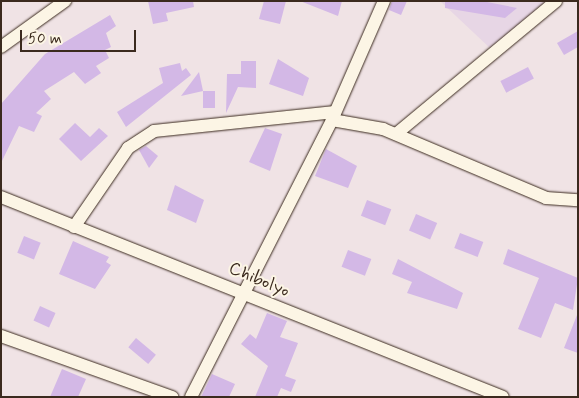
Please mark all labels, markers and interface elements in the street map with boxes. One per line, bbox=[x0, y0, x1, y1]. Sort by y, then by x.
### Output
scale bar bbox=[22, 20, 139, 52]
text: 50 m bbox=[28, 29, 62, 49]
street label: Chibolyo bbox=[225, 258, 293, 302]

